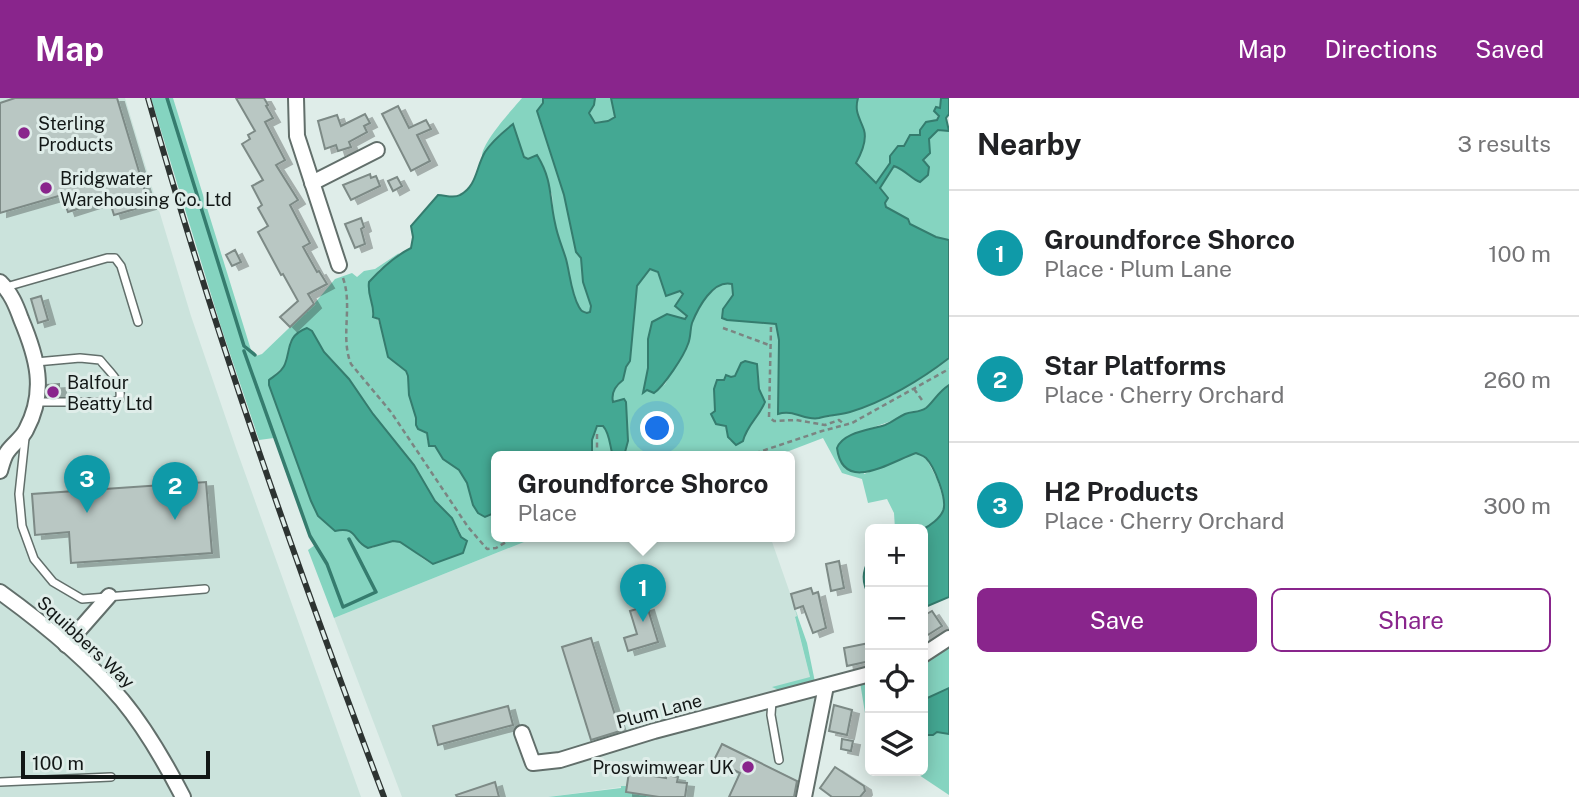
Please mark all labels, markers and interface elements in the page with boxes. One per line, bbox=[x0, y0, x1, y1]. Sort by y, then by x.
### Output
text: Map bbox=[35, 30, 104, 68]
text: Map bbox=[1238, 35, 1287, 63]
text: Directions bbox=[1325, 35, 1437, 63]
text: Saved bbox=[1475, 35, 1544, 63]
place label: Sterling Products bbox=[38, 113, 113, 155]
marker: Sterling Products bbox=[16, 125, 32, 141]
text: Nearby bbox=[977, 126, 1081, 162]
text: 3 results bbox=[1457, 130, 1551, 157]
place label: Bridgwater Warehousing Co. Ltd bbox=[60, 168, 232, 210]
marker: Bridgwater Warehousing Co. Ltd bbox=[38, 180, 54, 196]
text: Groundforce Shorco bbox=[1044, 224, 1295, 255]
text: 1 bbox=[995, 240, 1005, 267]
text: 100 m bbox=[1488, 240, 1551, 267]
text: Place · Plum Lane bbox=[1044, 255, 1232, 282]
text: Star Platforms bbox=[1044, 350, 1226, 381]
text: 2 bbox=[993, 366, 1007, 393]
text: 260 m bbox=[1484, 366, 1551, 393]
place label: Balfour Beatty Ltd bbox=[67, 372, 153, 414]
text: Place · Cherry Orchard bbox=[1044, 381, 1284, 408]
marker: Balfour Beatty Ltd bbox=[45, 384, 61, 400]
your location bbox=[640, 411, 674, 445]
popup bbox=[491, 451, 795, 542]
pin: 3 bbox=[64, 455, 110, 513]
pin: 2 bbox=[152, 462, 198, 520]
text: Groundforce Shorco bbox=[517, 468, 769, 499]
text: H2 Products bbox=[1044, 476, 1199, 507]
text: 3 bbox=[992, 492, 1008, 519]
text: 300 m bbox=[1483, 492, 1551, 519]
text: Place bbox=[517, 499, 577, 526]
text: Place · Cherry Orchard bbox=[1044, 507, 1284, 534]
map controls bbox=[865, 524, 928, 776]
button: + bbox=[865, 524, 928, 587]
pin: 1 bbox=[620, 564, 666, 622]
button: − bbox=[865, 587, 928, 650]
button: Save bbox=[977, 588, 1257, 652]
button: Share bbox=[1271, 588, 1551, 652]
street label: Squibbers Way bbox=[33, 592, 139, 693]
button: locate bbox=[865, 650, 928, 713]
street label: Plum Lane bbox=[614, 690, 704, 732]
button: layers bbox=[865, 713, 928, 776]
scale bar bbox=[21, 748, 210, 780]
text: 100 m bbox=[32, 752, 84, 774]
place label: Proswimwear UK bbox=[592, 757, 734, 778]
marker: Proswimwear UK bbox=[740, 759, 756, 775]

